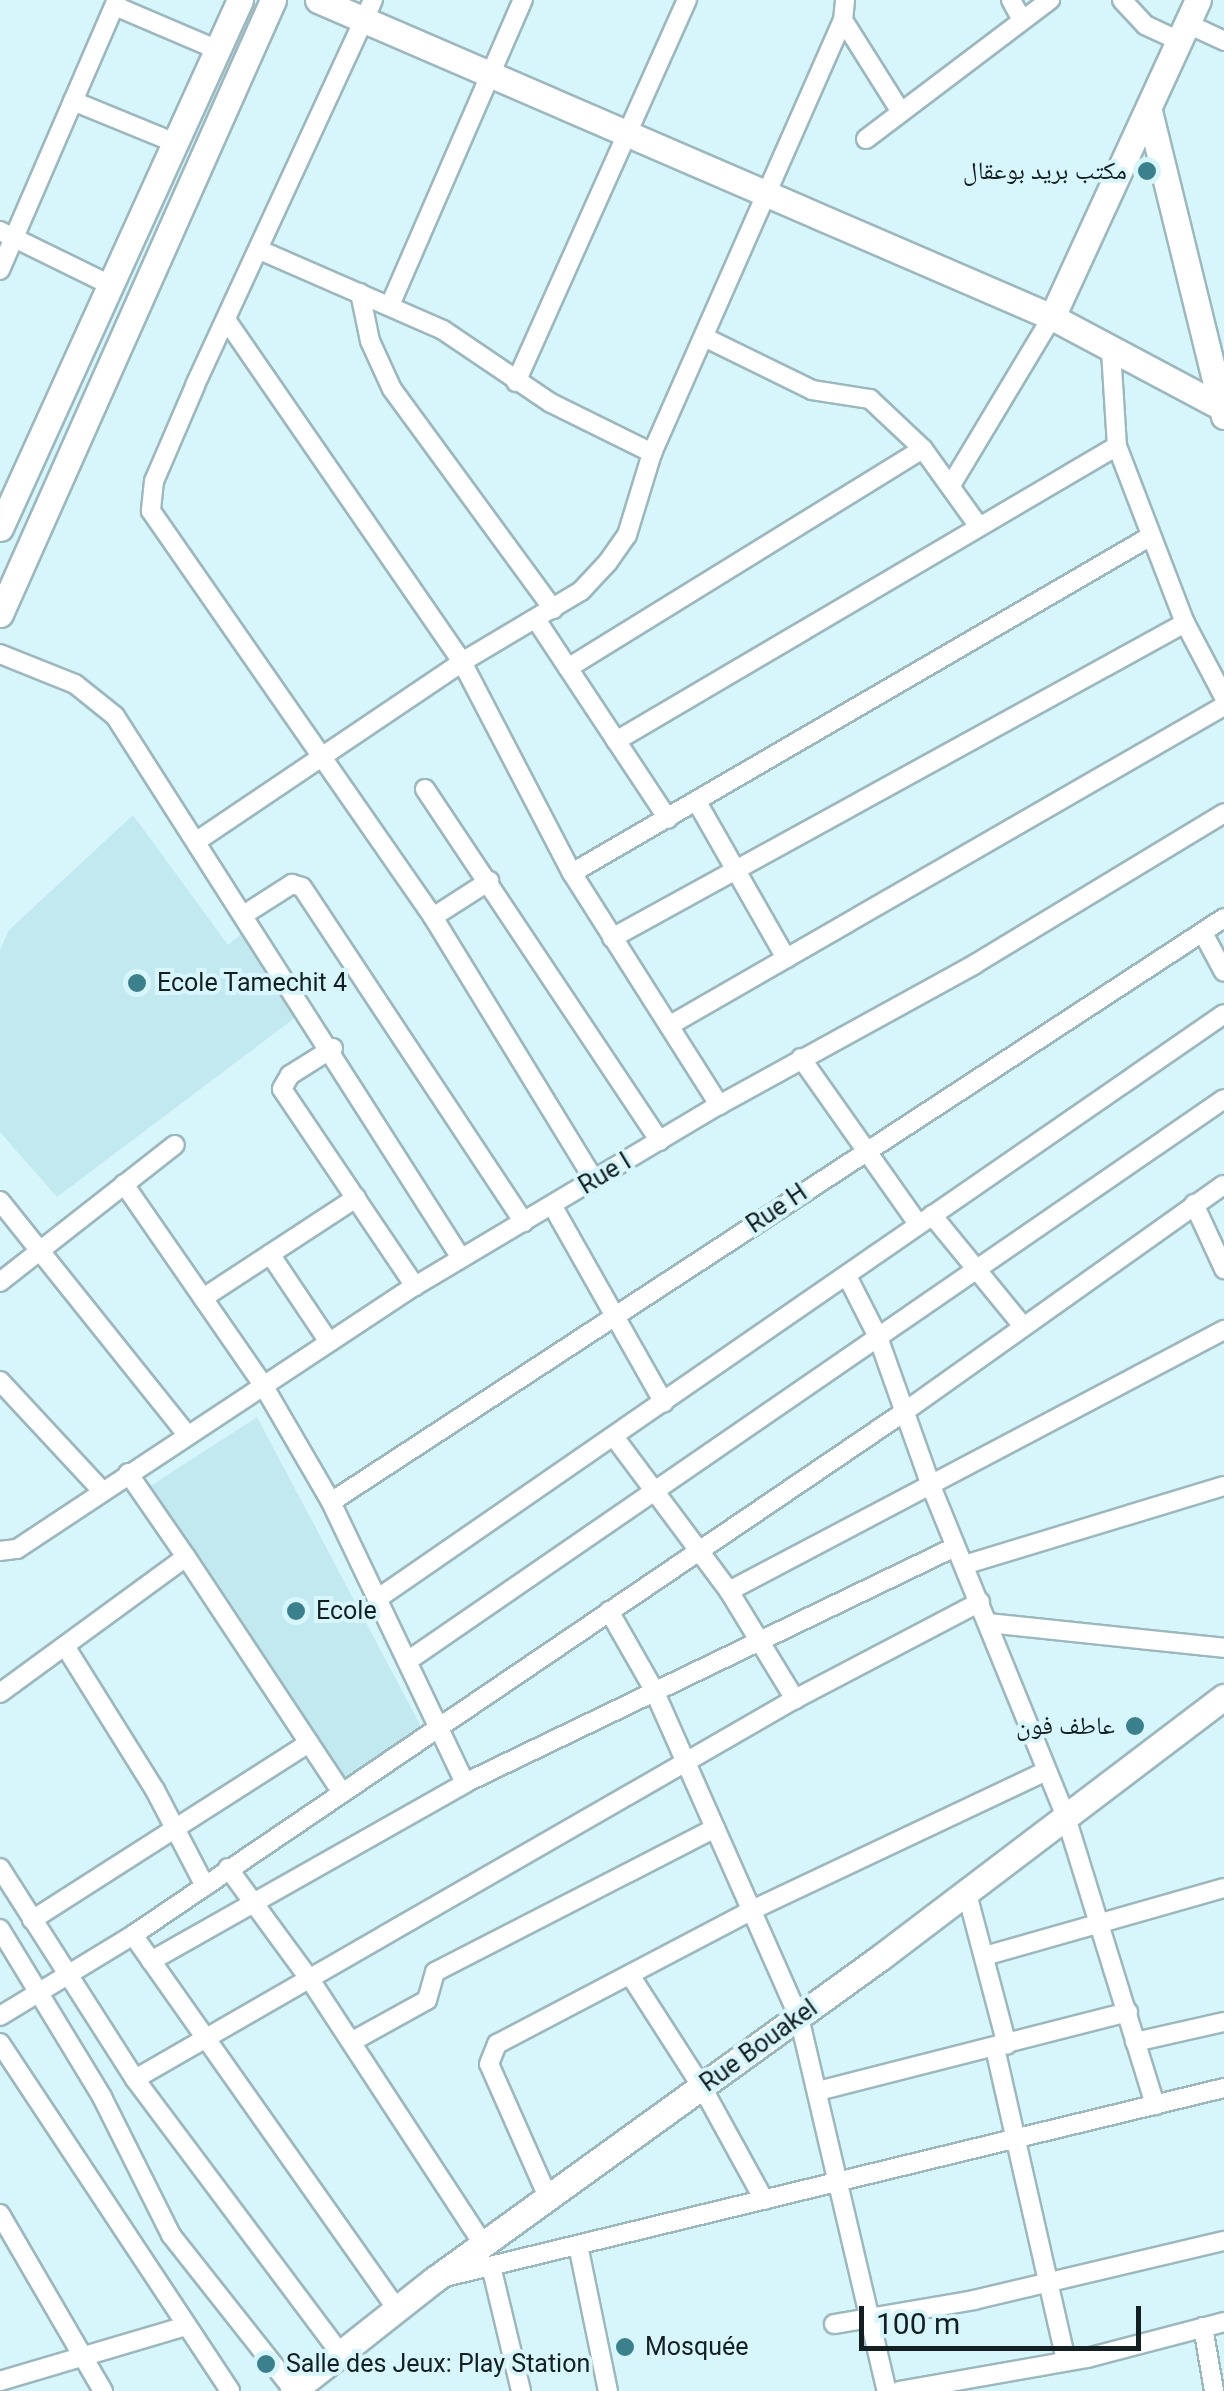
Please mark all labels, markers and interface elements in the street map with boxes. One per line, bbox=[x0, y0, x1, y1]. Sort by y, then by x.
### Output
place label: مكتب بريد بوعقال bbox=[963, 156, 1127, 186]
marker: مكتب بريد بوعقال bbox=[1136, 160, 1158, 182]
place label: Ecole Tamechit 4 bbox=[157, 968, 348, 998]
marker: Ecole Tamechit 4 bbox=[126, 972, 148, 994]
street label: Rue I bbox=[574, 1147, 636, 1201]
street label: Rue H bbox=[741, 1178, 813, 1240]
place label: Ecole bbox=[316, 1596, 377, 1626]
marker: Ecole bbox=[285, 1600, 307, 1622]
place label: عاطف فون bbox=[1016, 1711, 1115, 1741]
marker: عاطف فون bbox=[1124, 1715, 1146, 1737]
street label: Rue Bouakel bbox=[695, 1993, 823, 2099]
scale bar bbox=[864, 2286, 1146, 2348]
text: 100 m bbox=[876, 2306, 960, 2341]
place label: Mosquée bbox=[645, 2332, 748, 2362]
marker: Mosquée bbox=[614, 2336, 636, 2358]
place label: Salle des Jeux: Play Station bbox=[286, 2349, 590, 2379]
marker: Salle des Jeux: Play Station bbox=[255, 2353, 277, 2375]

